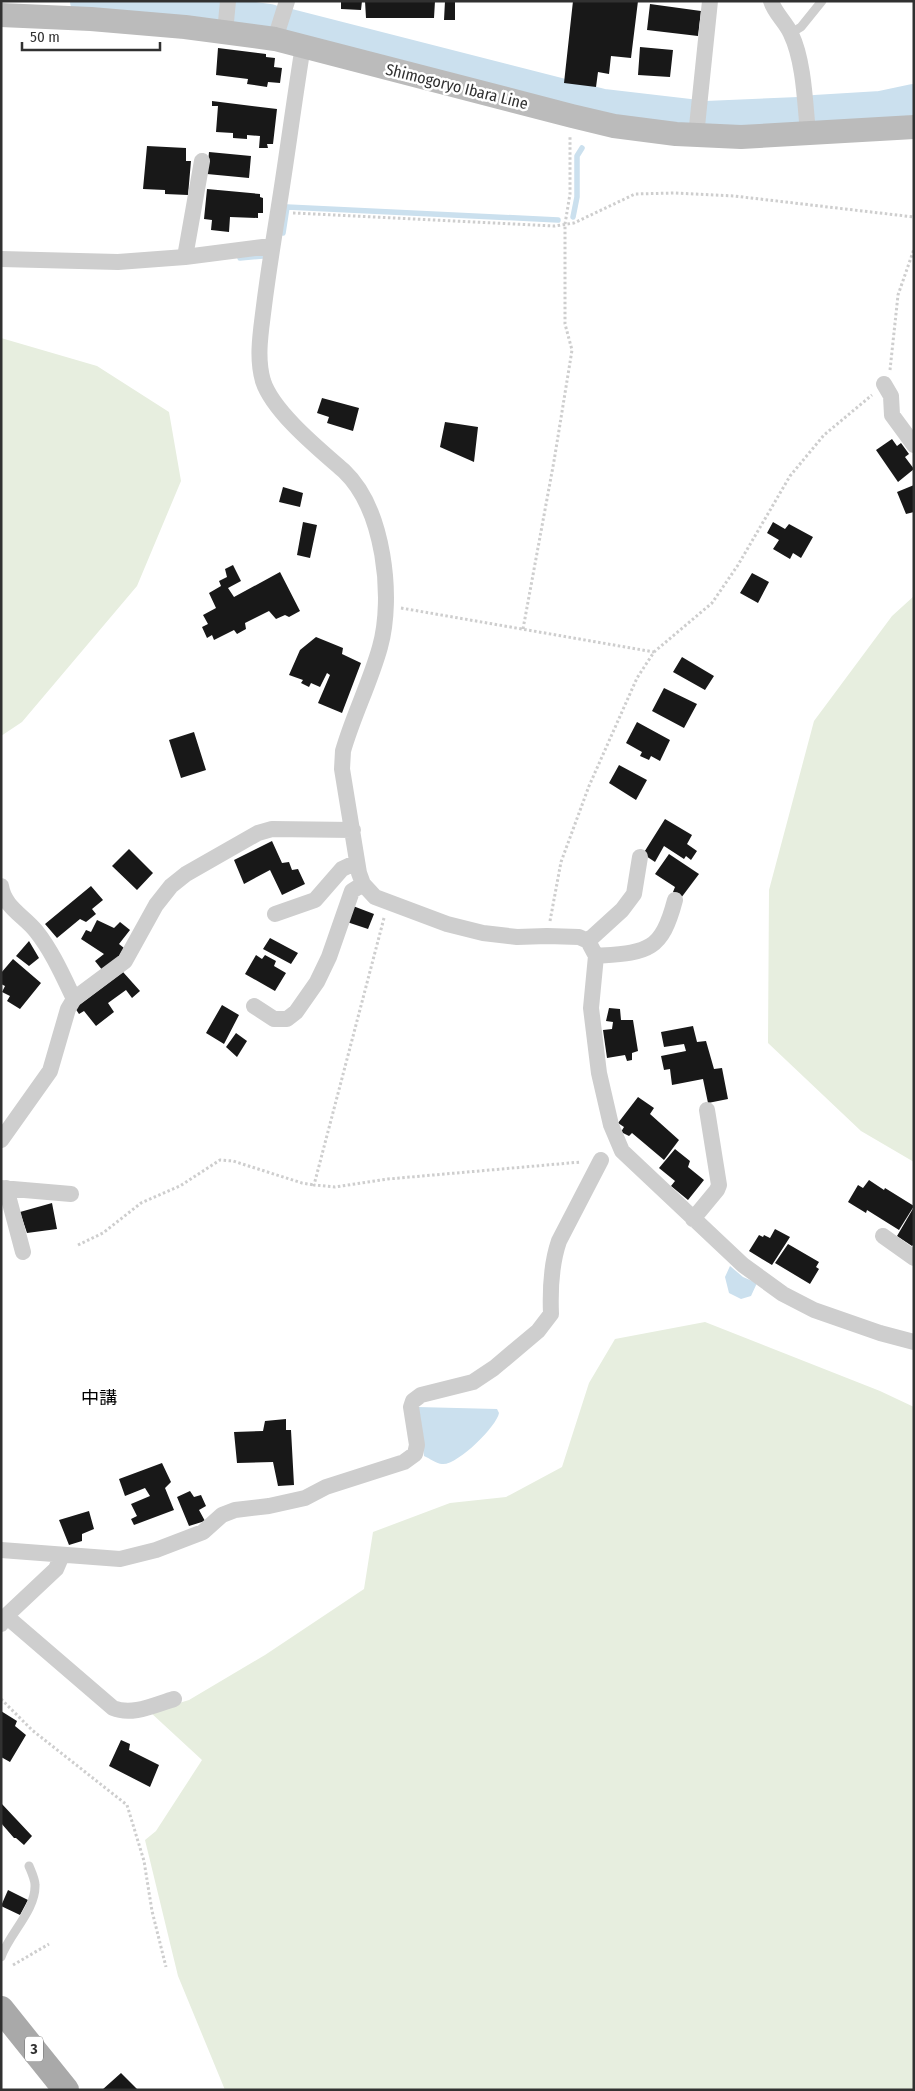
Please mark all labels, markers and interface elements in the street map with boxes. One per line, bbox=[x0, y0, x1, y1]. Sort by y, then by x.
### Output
scale bar bbox=[22, 20, 160, 52]
text: 50 m bbox=[30, 28, 60, 46]
street label: Shimogoryo Ibara Line bbox=[384, 60, 530, 113]
district label: 中講 bbox=[81, 1387, 117, 1409]
road number: 3 bbox=[25, 2036, 43, 2062]

